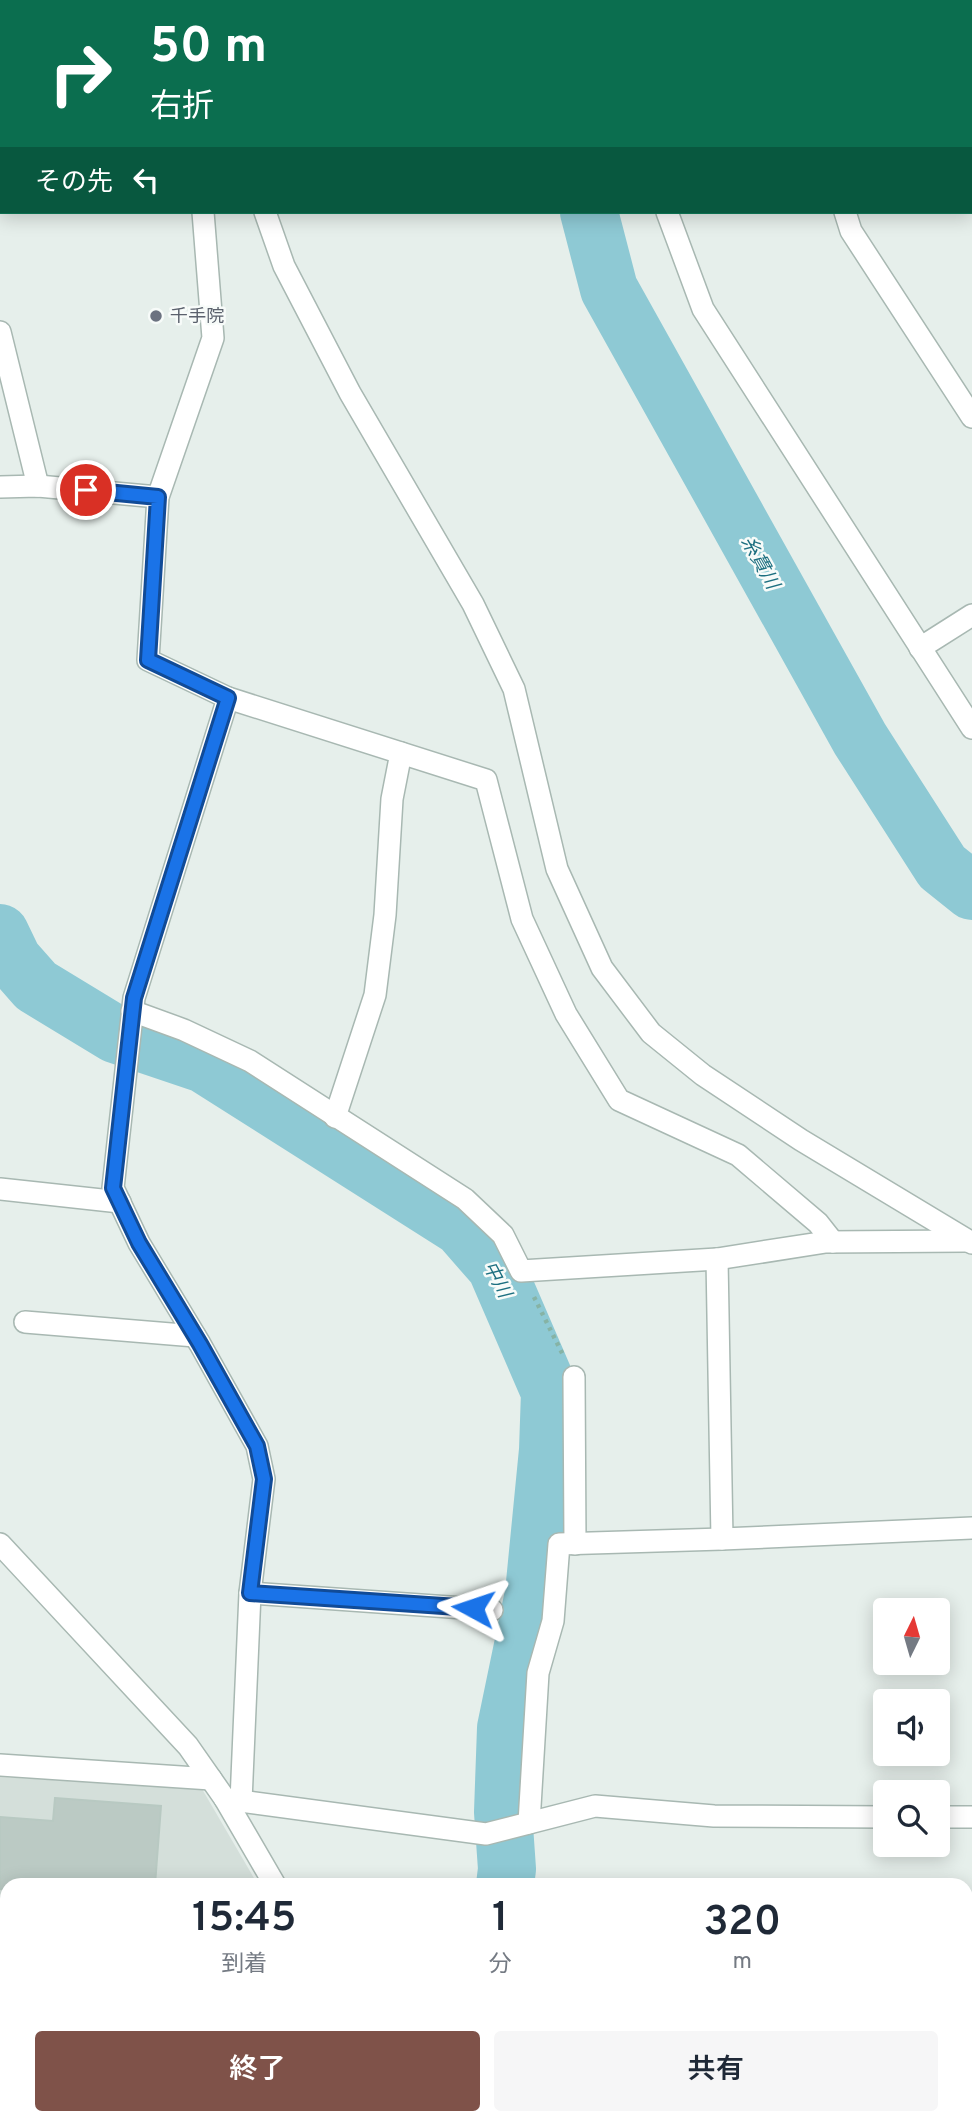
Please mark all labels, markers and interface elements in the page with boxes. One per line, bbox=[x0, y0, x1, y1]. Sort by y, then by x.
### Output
text: 50 m bbox=[150, 18, 267, 80]
icon: right bbox=[35, 28, 126, 119]
text: 右折 bbox=[150, 88, 214, 128]
icon: left bbox=[127, 161, 165, 199]
text: その先 bbox=[35, 167, 113, 200]
place label: 千手院 bbox=[170, 306, 224, 329]
marker: 千手院 bbox=[148, 308, 164, 324]
pin bbox=[56, 460, 116, 520]
icon: arrive bbox=[67, 471, 105, 509]
water label: 糸貫川 bbox=[735, 532, 785, 595]
water label: 中川 bbox=[477, 1258, 517, 1304]
position arrow bbox=[436, 1571, 510, 1645]
north arrow bbox=[873, 1598, 950, 1675]
map controls bbox=[873, 1598, 950, 1857]
button: sound bbox=[873, 1689, 950, 1766]
button: search bbox=[873, 1780, 950, 1857]
text: 15:45 bbox=[192, 1893, 297, 1946]
text: 1 bbox=[492, 1893, 508, 1946]
text: 320 bbox=[704, 1897, 781, 1950]
text: m bbox=[733, 1948, 752, 1977]
text: 到着 bbox=[221, 1951, 267, 1980]
text: 分 bbox=[489, 1951, 512, 1980]
button: 終了 bbox=[35, 2031, 480, 2111]
button: 共有 bbox=[494, 2031, 938, 2111]

